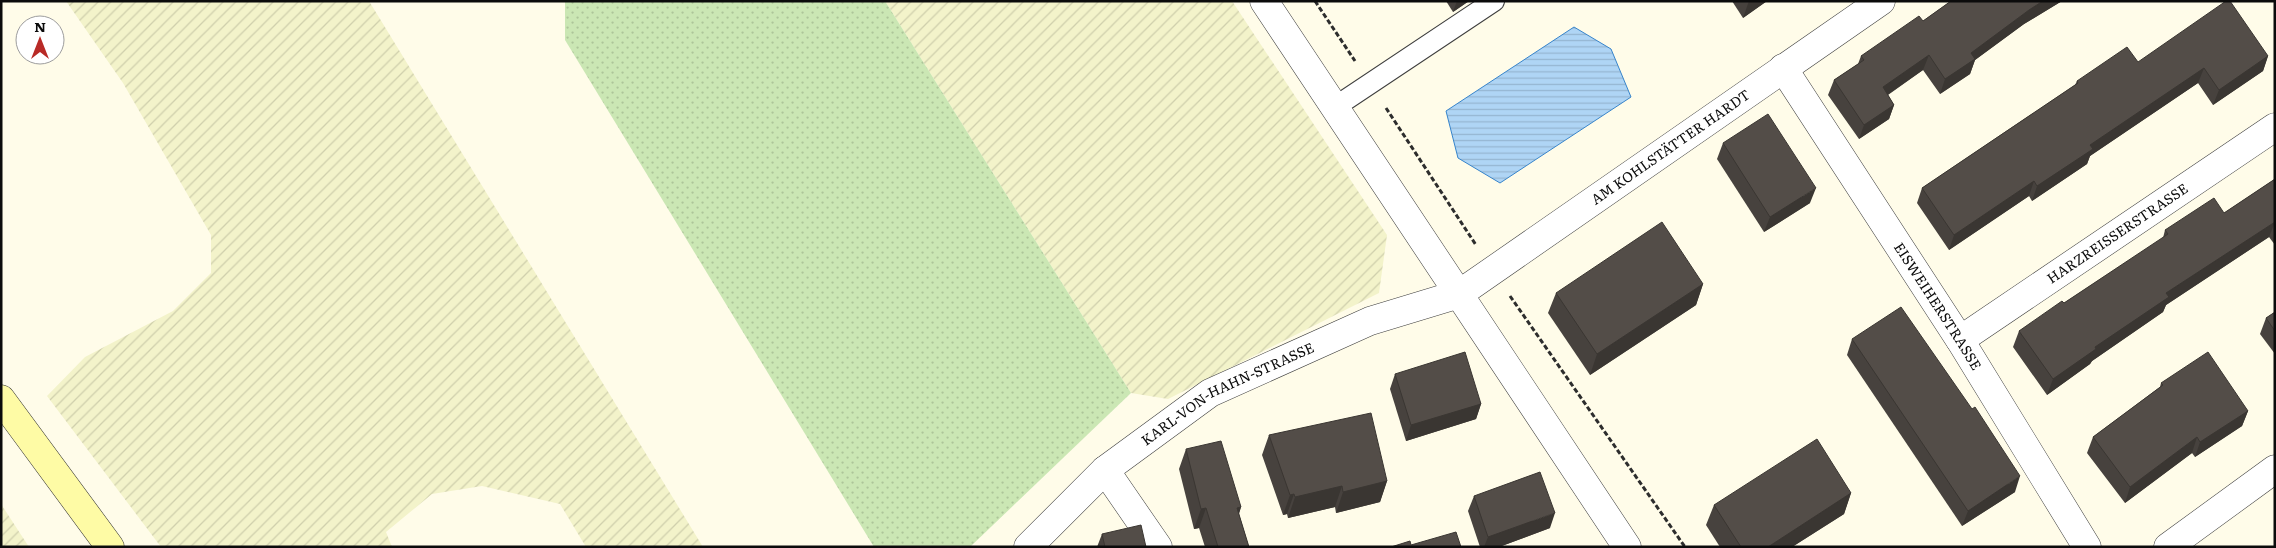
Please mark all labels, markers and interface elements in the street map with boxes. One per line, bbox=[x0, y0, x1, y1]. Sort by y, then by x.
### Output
north arrow bbox=[15, 15, 65, 65]
text: N bbox=[34, 16, 46, 36]
street label: AM KOHLSTÄTTER HARDT bbox=[1586, 84, 1753, 209]
street label: HARZREISSERSTRASSE bbox=[2042, 178, 2191, 288]
street label: EISWEIHERSTRASSE bbox=[1890, 238, 1987, 373]
street label: KARL-VON-HAHN-STRASSE bbox=[1136, 337, 1317, 449]

